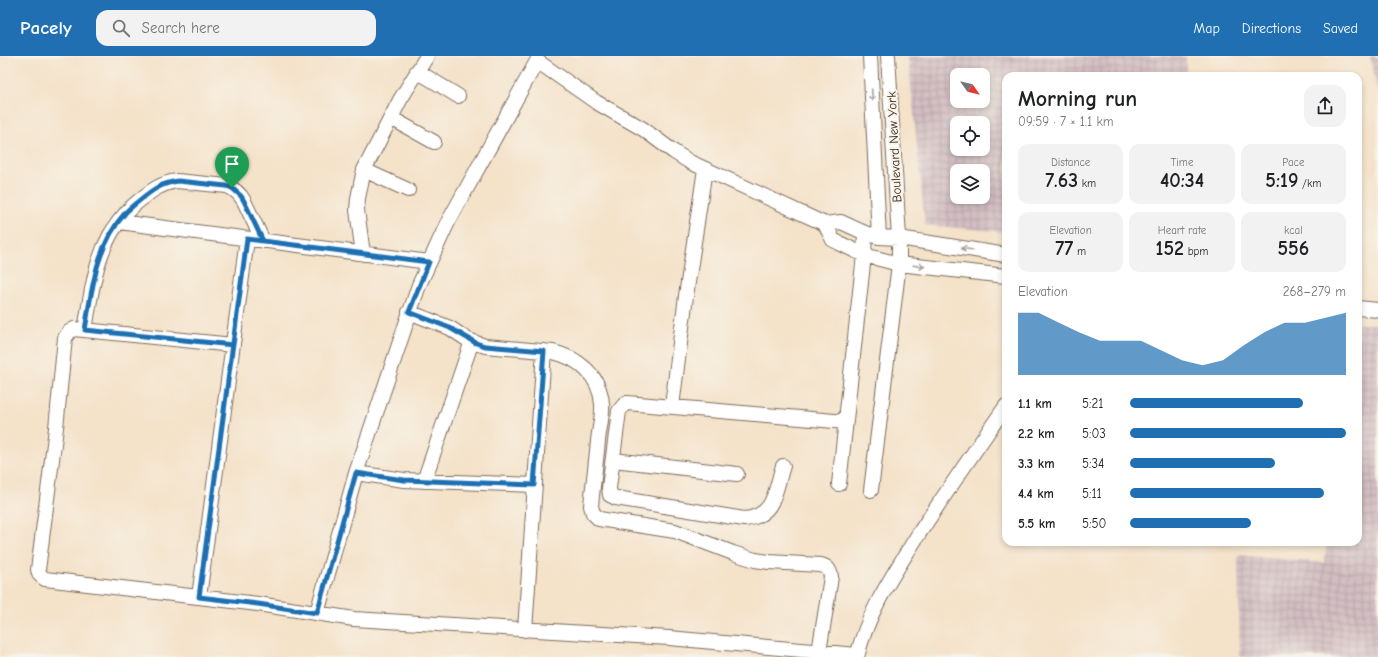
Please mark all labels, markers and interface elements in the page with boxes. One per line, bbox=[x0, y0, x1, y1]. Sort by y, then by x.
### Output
search box bbox=[96, 10, 376, 46]
text: Pacely bbox=[20, 17, 72, 39]
icon: search bbox=[110, 17, 132, 39]
text: Search here bbox=[142, 19, 220, 37]
text: Map bbox=[1193, 20, 1220, 37]
text: Directions bbox=[1242, 20, 1301, 37]
text: Saved bbox=[1323, 20, 1358, 37]
north arrow bbox=[950, 68, 990, 108]
map controls bbox=[950, 68, 990, 204]
button: share bbox=[1304, 85, 1346, 127]
text: Morning run bbox=[1018, 86, 1137, 112]
one-way arrow bbox=[869, 88, 876, 101]
street label: Boulevard New York bbox=[884, 90, 904, 203]
text: 09:59 · 7 × 1.1 km bbox=[1018, 114, 1114, 129]
button: locate bbox=[950, 116, 990, 156]
pin bbox=[215, 147, 249, 188]
icon: arrive bbox=[221, 153, 243, 175]
text: Distance bbox=[1051, 156, 1090, 169]
text: Time bbox=[1171, 156, 1193, 169]
text: Pace bbox=[1282, 156, 1304, 169]
button: layers bbox=[950, 164, 990, 204]
text: 7.63 bbox=[1045, 169, 1078, 192]
text: 40:34 bbox=[1160, 169, 1204, 192]
text: 5:19 bbox=[1265, 169, 1298, 192]
text: km bbox=[1078, 177, 1096, 190]
text: /km bbox=[1298, 177, 1321, 190]
text: Elevation bbox=[1050, 224, 1092, 237]
text: Heart rate bbox=[1158, 224, 1206, 237]
text: kcal bbox=[1284, 224, 1303, 237]
text: 77 bbox=[1055, 237, 1073, 260]
text: 152 bbox=[1156, 237, 1184, 260]
text: 556 bbox=[1277, 237, 1309, 260]
one-way arrow bbox=[961, 245, 974, 253]
text: m bbox=[1073, 245, 1086, 258]
text: bpm bbox=[1184, 245, 1208, 258]
one-way arrow bbox=[912, 262, 925, 270]
text: Elevation bbox=[1018, 284, 1068, 299]
text: 268–279 m bbox=[1283, 284, 1346, 299]
text: 1.1 km bbox=[1018, 396, 1052, 411]
text: 5:21 bbox=[1082, 396, 1103, 411]
text: 2.2 km bbox=[1018, 426, 1055, 441]
text: 5:03 bbox=[1082, 426, 1106, 441]
text: 3.3 km bbox=[1018, 456, 1054, 471]
text: 5:34 bbox=[1082, 456, 1104, 471]
text: 4.4 km bbox=[1018, 486, 1054, 501]
text: 5:11 bbox=[1082, 486, 1102, 501]
text: 5.5 km bbox=[1018, 516, 1055, 531]
text: 5:50 bbox=[1082, 516, 1106, 531]

